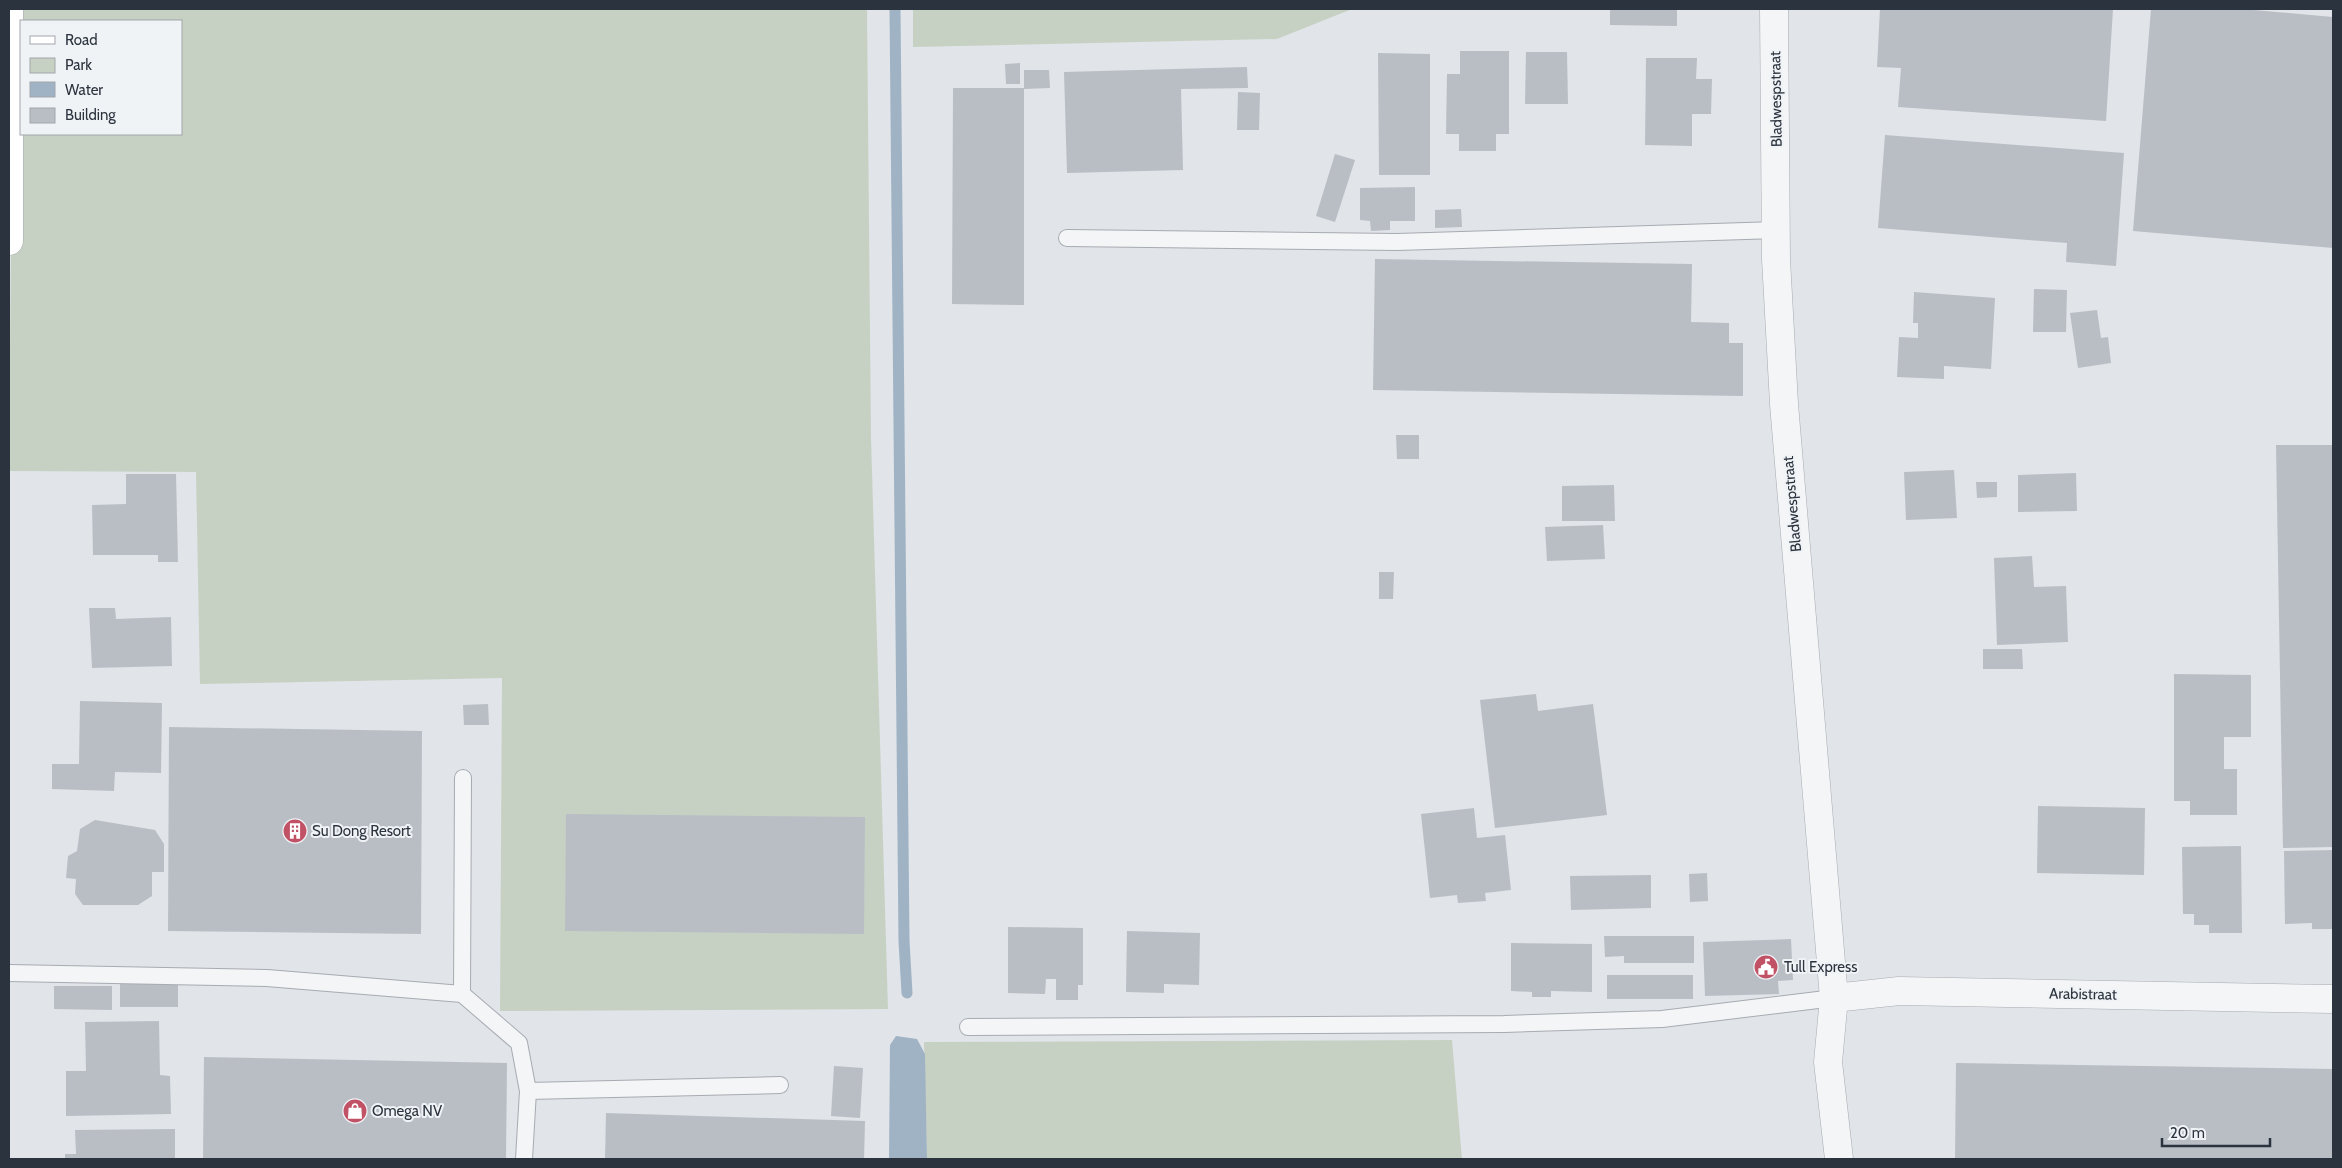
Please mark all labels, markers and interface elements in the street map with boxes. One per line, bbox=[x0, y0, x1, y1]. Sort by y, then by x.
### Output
legend bbox=[20, 20, 182, 135]
text: Road bbox=[65, 31, 98, 49]
street label: Bladwespstraat bbox=[1766, 51, 1786, 147]
text: Park bbox=[65, 56, 92, 74]
text: Water bbox=[65, 81, 103, 99]
text: Building bbox=[65, 106, 116, 124]
street label: Bladwespstraat bbox=[1779, 455, 1805, 553]
building icon: Su Dong Resort bbox=[282, 818, 308, 844]
place label: Su Dong Resort bbox=[312, 822, 411, 840]
public building icon: Tull Express bbox=[1753, 954, 1779, 980]
place label: Tull Express bbox=[1784, 958, 1857, 976]
street label: Arabistraat bbox=[2049, 984, 2117, 1004]
shop icon: Omega NV bbox=[342, 1098, 368, 1124]
place label: Omega NV bbox=[372, 1102, 443, 1120]
scale bar bbox=[2162, 1116, 2270, 1148]
text: 20 m bbox=[2170, 1124, 2205, 1142]

